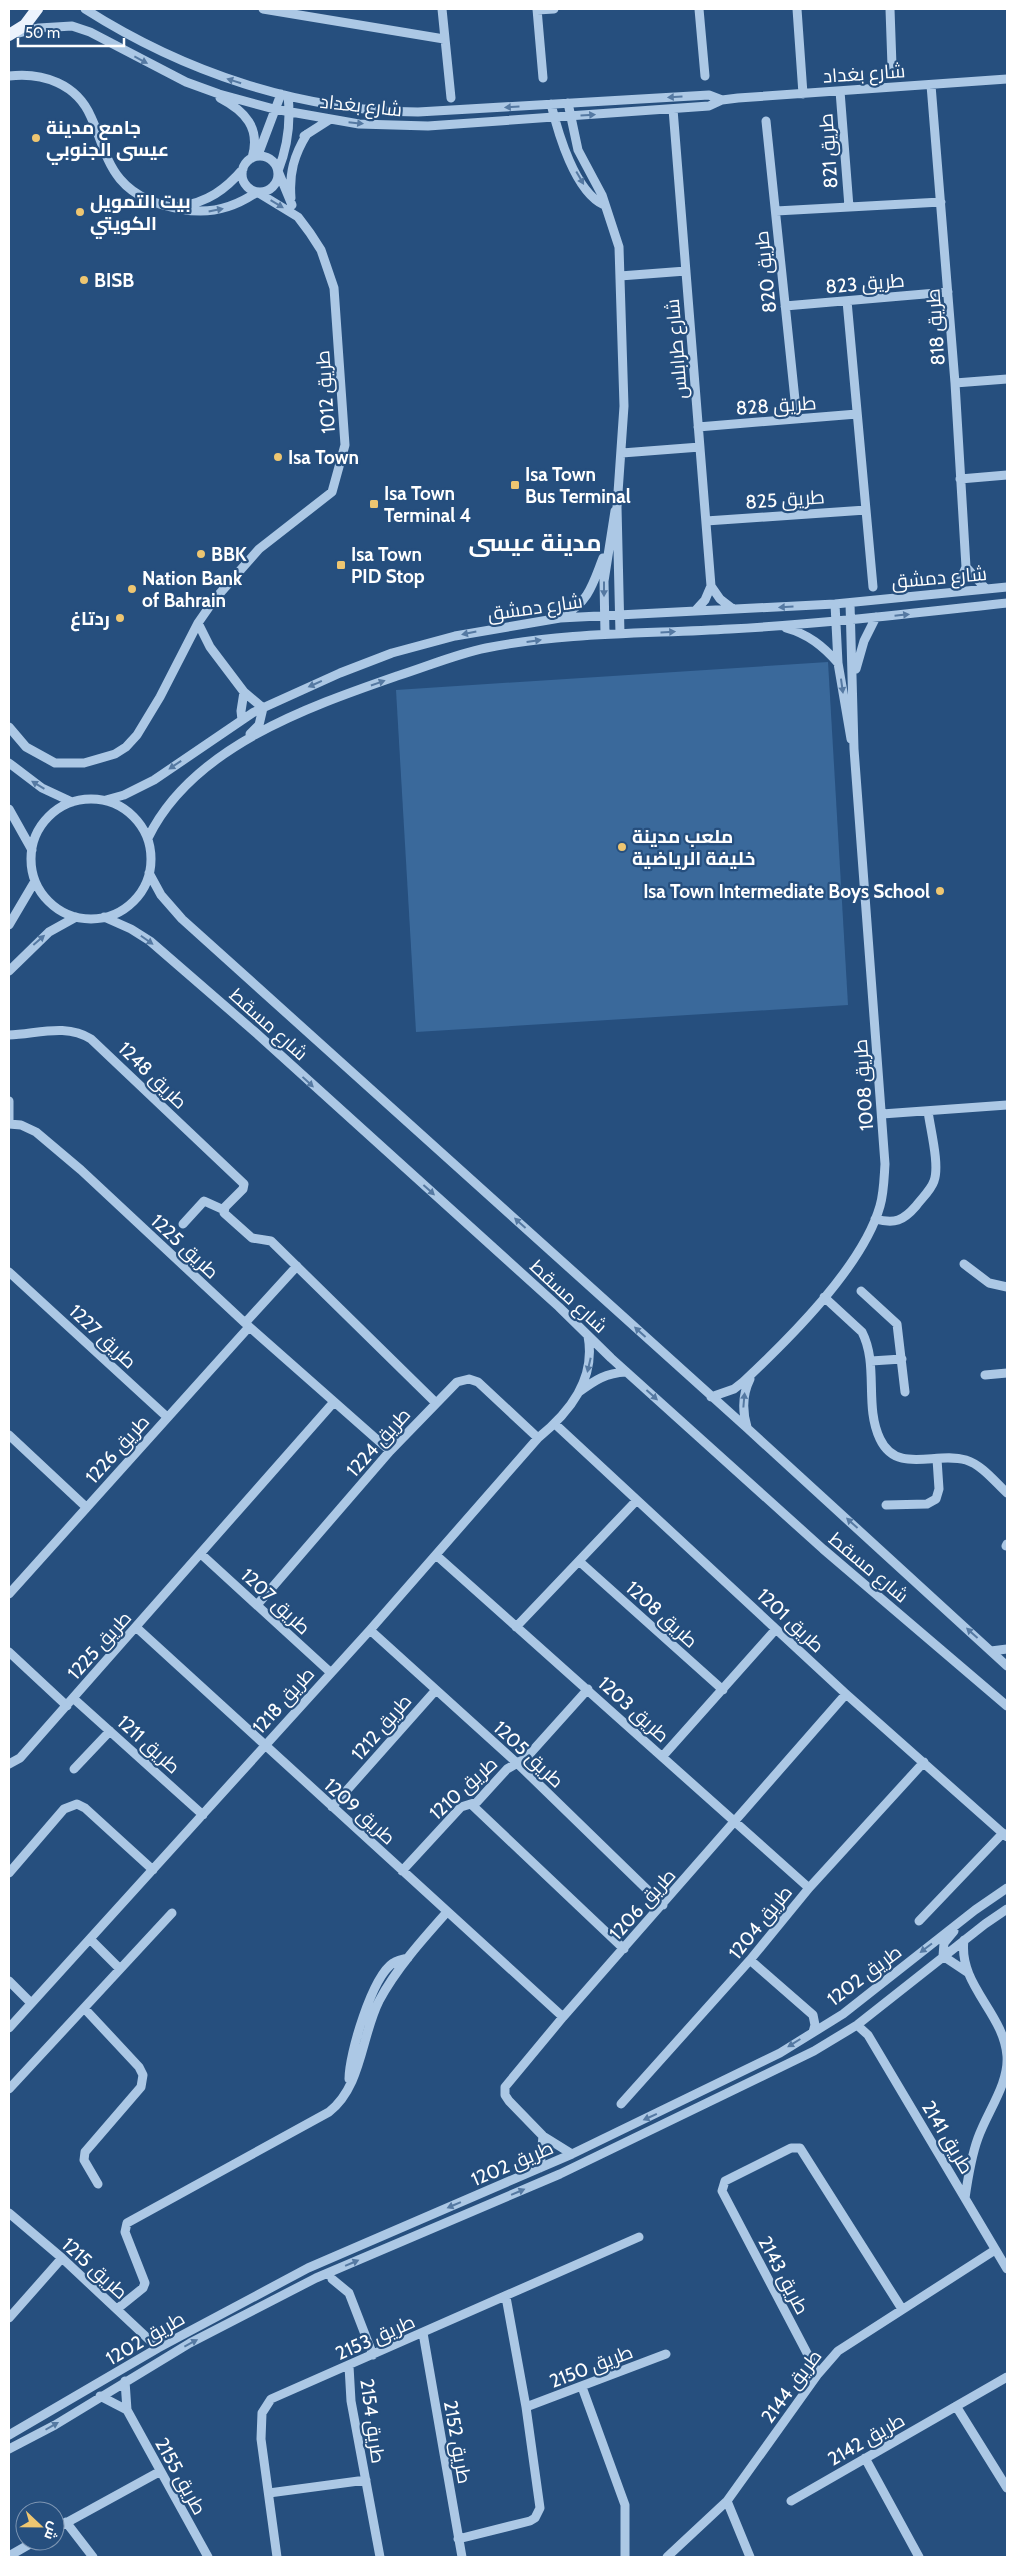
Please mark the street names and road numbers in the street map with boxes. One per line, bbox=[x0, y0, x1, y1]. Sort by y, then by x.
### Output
street label: شارع بغداد bbox=[822, 59, 906, 90]
street label: شارع بغداد bbox=[318, 90, 403, 123]
street label: طريق 821 bbox=[814, 112, 844, 189]
street label: طريق 820 bbox=[750, 230, 782, 314]
street label: طريق 823 bbox=[824, 269, 906, 299]
street label: طريق 818 bbox=[921, 288, 951, 366]
street label: شارع طرابلس bbox=[661, 298, 694, 400]
street label: طريق 1012 bbox=[311, 350, 341, 434]
street label: طريق 828 bbox=[735, 391, 817, 421]
street label: طريق 825 bbox=[745, 485, 826, 515]
street label: شارع دمشق bbox=[890, 562, 988, 595]
street label: شارع دمشق bbox=[486, 589, 584, 628]
street label: شارع مسقط bbox=[224, 983, 312, 1067]
street label: طريق 1248 bbox=[113, 1037, 192, 1114]
street label: طريق 1008 bbox=[849, 1038, 879, 1132]
street label: طريق 1225 bbox=[145, 1209, 223, 1284]
street label: شارع مسقط bbox=[524, 1255, 612, 1339]
street label: طريق 1227 bbox=[64, 1300, 141, 1374]
street label: طريق 1224 bbox=[341, 1403, 416, 1482]
street label: طريق 1226 bbox=[81, 1410, 155, 1489]
street label: شارع مسقط bbox=[823, 1527, 913, 1609]
street label: طريق 1207 bbox=[236, 1563, 315, 1640]
street label: طريق 1208 bbox=[620, 1576, 702, 1653]
street label: طريق 1201 bbox=[752, 1584, 829, 1658]
street label: طريق 1225 bbox=[63, 1606, 137, 1685]
street label: طريق 1218 bbox=[248, 1662, 320, 1739]
street label: طريق 1203 bbox=[593, 1672, 674, 1748]
street label: طريق 1212 bbox=[346, 1690, 417, 1766]
street label: طريق 1211 bbox=[112, 1710, 185, 1779]
street label: طريق 1205 bbox=[488, 1716, 568, 1793]
street label: طريق 1210 bbox=[425, 1752, 503, 1826]
street label: طريق 1209 bbox=[319, 1773, 400, 1850]
street label: طريق 1206 bbox=[604, 1864, 681, 1945]
street label: طريق 1204 bbox=[724, 1881, 798, 1964]
street label: طريق 1202 bbox=[823, 1940, 907, 2012]
street label: طريق 2141 bbox=[916, 2097, 978, 2178]
street label: طريق 1202 bbox=[468, 2136, 557, 2192]
street label: طريق 2143 bbox=[753, 2232, 814, 2319]
street label: طريق 1215 bbox=[56, 2233, 132, 2305]
street label: طريق 1202 bbox=[102, 2307, 189, 2371]
street label: طريق 2153 bbox=[332, 2310, 419, 2366]
street label: طريق 2150 bbox=[546, 2340, 636, 2394]
street label: طريق 2144 bbox=[756, 2345, 827, 2428]
street label: طريق 2154 bbox=[354, 2377, 390, 2465]
street label: طريق 2152 bbox=[438, 2399, 476, 2486]
street label: طريق 2142 bbox=[824, 2408, 909, 2471]
street label: طريق 2155 bbox=[149, 2434, 211, 2519]

